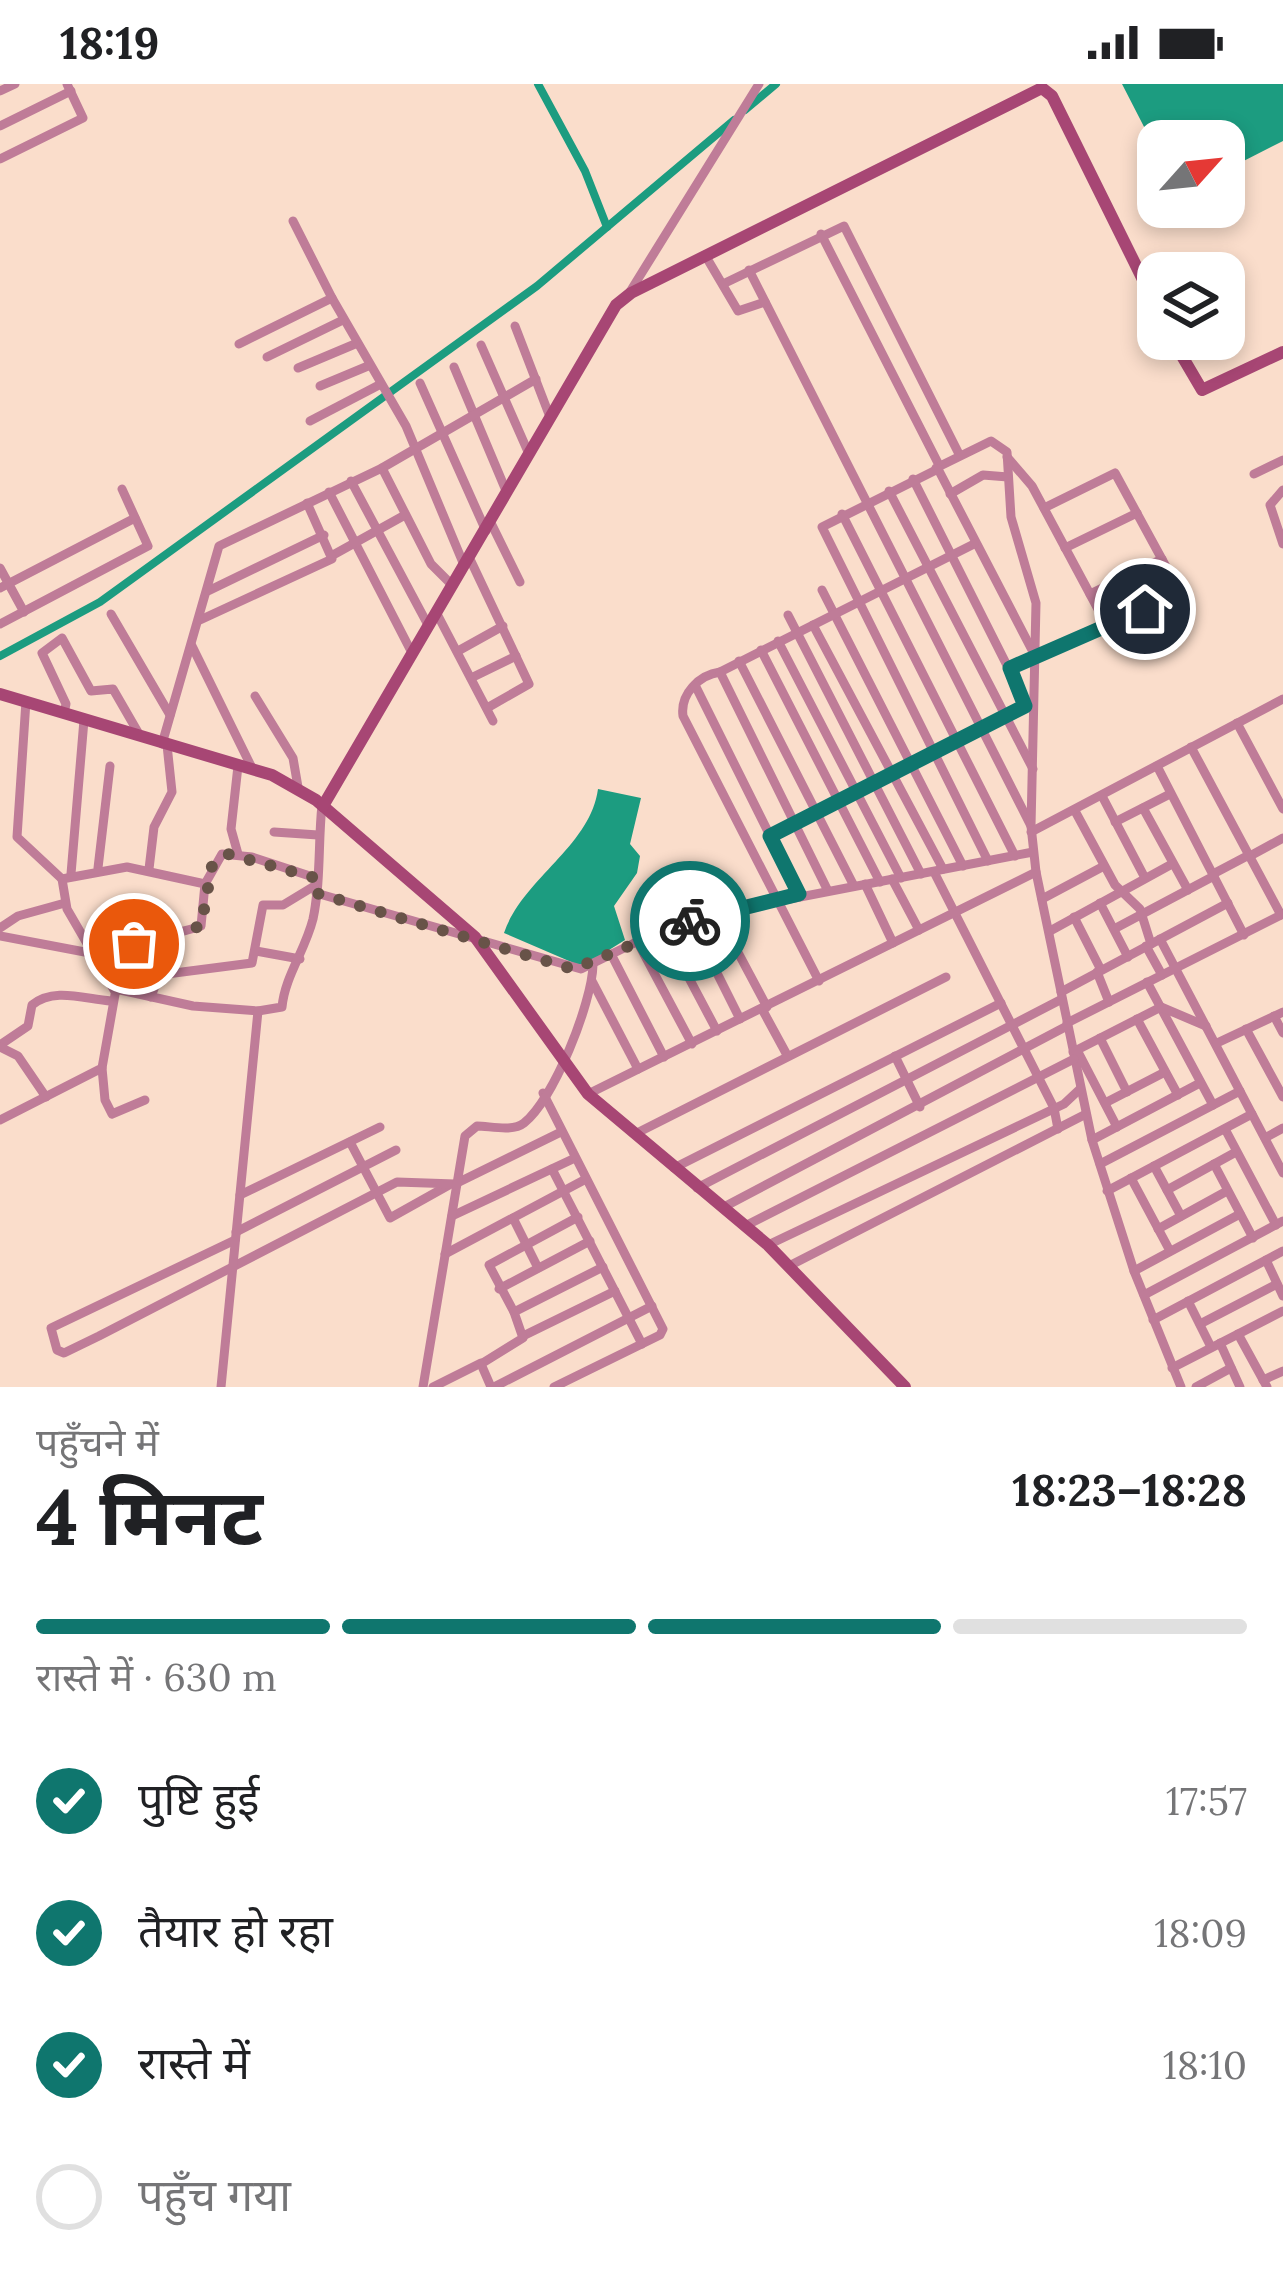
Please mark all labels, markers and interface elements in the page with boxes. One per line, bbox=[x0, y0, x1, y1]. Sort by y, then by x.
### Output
text: 18:19 bbox=[60, 14, 159, 71]
north arrow bbox=[1137, 120, 1245, 228]
map controls bbox=[1137, 120, 1245, 360]
button: layers bbox=[1137, 252, 1245, 360]
pin bbox=[1094, 558, 1196, 660]
icon: home bbox=[1112, 576, 1178, 642]
courier bbox=[630, 861, 750, 981]
icon: bike bbox=[657, 888, 723, 954]
pin bbox=[83, 893, 185, 995]
icon: bag bbox=[101, 911, 167, 977]
text: पहुँचने में bbox=[36, 1417, 159, 1467]
text: 18:23–18:28 bbox=[1012, 1461, 1247, 1518]
text: 4 मिनट bbox=[36, 1467, 263, 1566]
text: रास्ते में · 630 m bbox=[36, 1652, 277, 1702]
icon: check bbox=[36, 1768, 102, 1834]
text: पुष्टि हुई bbox=[138, 1770, 259, 1827]
text: 17:57 bbox=[1166, 1776, 1247, 1826]
icon: check bbox=[36, 1900, 102, 1966]
text: तैयार हो रहा bbox=[138, 1902, 333, 1959]
text: 18:09 bbox=[1154, 1908, 1247, 1958]
icon: check bbox=[36, 2032, 102, 2098]
text: रास्ते में bbox=[138, 2034, 250, 2091]
text: 18:10 bbox=[1163, 2040, 1247, 2090]
text: पहुँच गया bbox=[138, 2166, 291, 2223]

